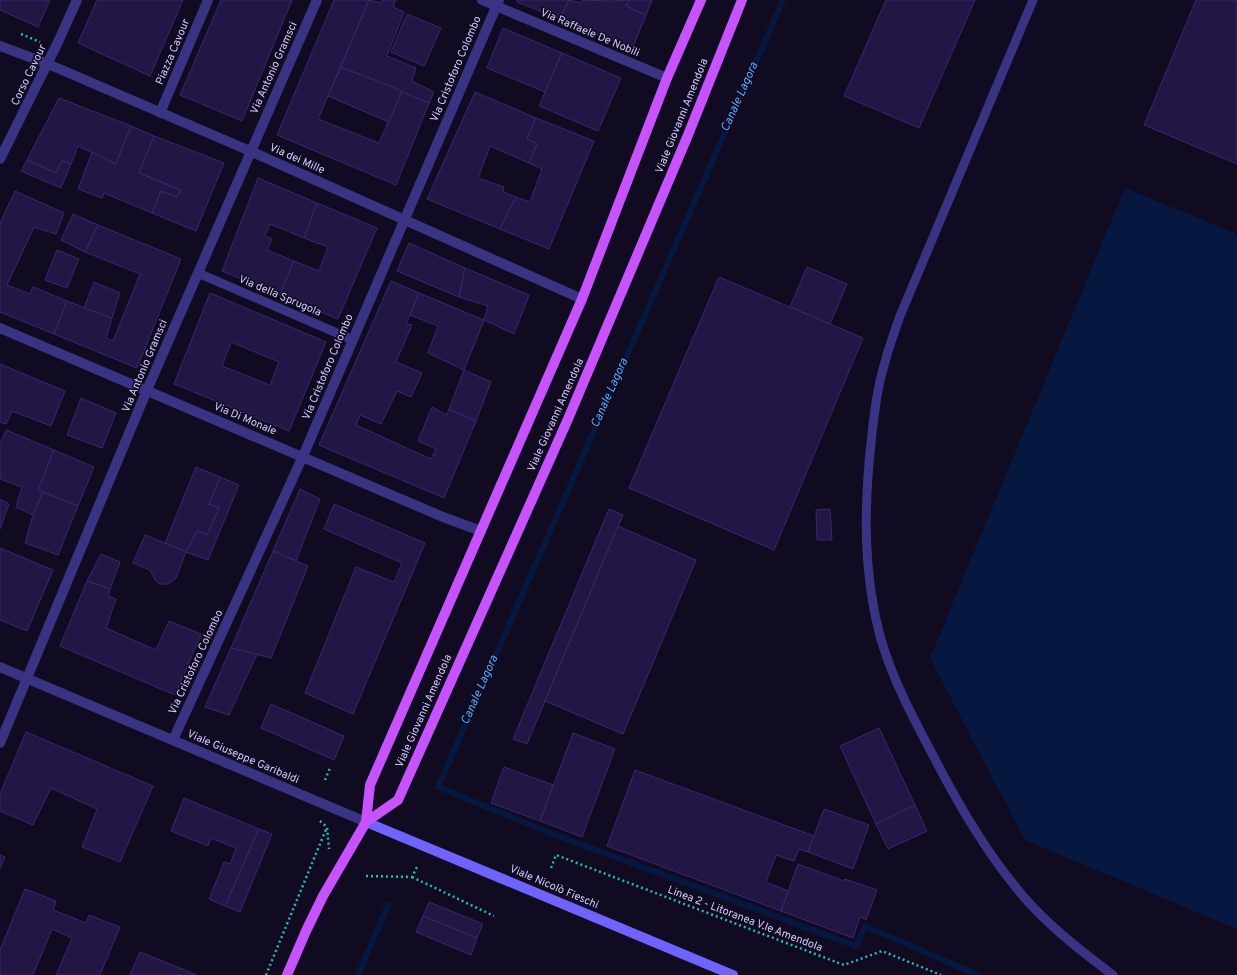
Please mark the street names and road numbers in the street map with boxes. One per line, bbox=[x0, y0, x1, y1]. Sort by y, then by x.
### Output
street label: Via Raffaele De Nobili bbox=[538, 6, 642, 60]
street label: Via Cristoforo Colombo bbox=[427, 14, 485, 124]
street label: Piazza Cavour bbox=[153, 16, 193, 87]
street label: Via Antonio Gramsci bbox=[247, 20, 301, 116]
street label: Corso Cavour bbox=[8, 41, 50, 108]
street label: Viale Giovanni Amendola bbox=[653, 56, 712, 176]
street label: Via dei Mille bbox=[267, 141, 327, 177]
street label: Via della Sprugola bbox=[236, 272, 324, 320]
street label: Via Cristoforo Colombo bbox=[299, 312, 357, 422]
street label: Via Antonio Gramsci bbox=[119, 317, 171, 415]
street label: Viale Giovanni Amendola bbox=[525, 356, 587, 474]
street label: Via Di Monale bbox=[211, 399, 279, 439]
street label: Via Cristoforo Colombo bbox=[166, 607, 226, 717]
street label: Viale Giovanni Amendola bbox=[393, 652, 455, 770]
street label: Viale Giuseppe Garibaldi bbox=[185, 727, 301, 787]
street label: Viale Nicolò Fieschi bbox=[507, 862, 601, 912]
street label: Linea 2 - Litoranea V.le Amendola bbox=[666, 883, 825, 955]

